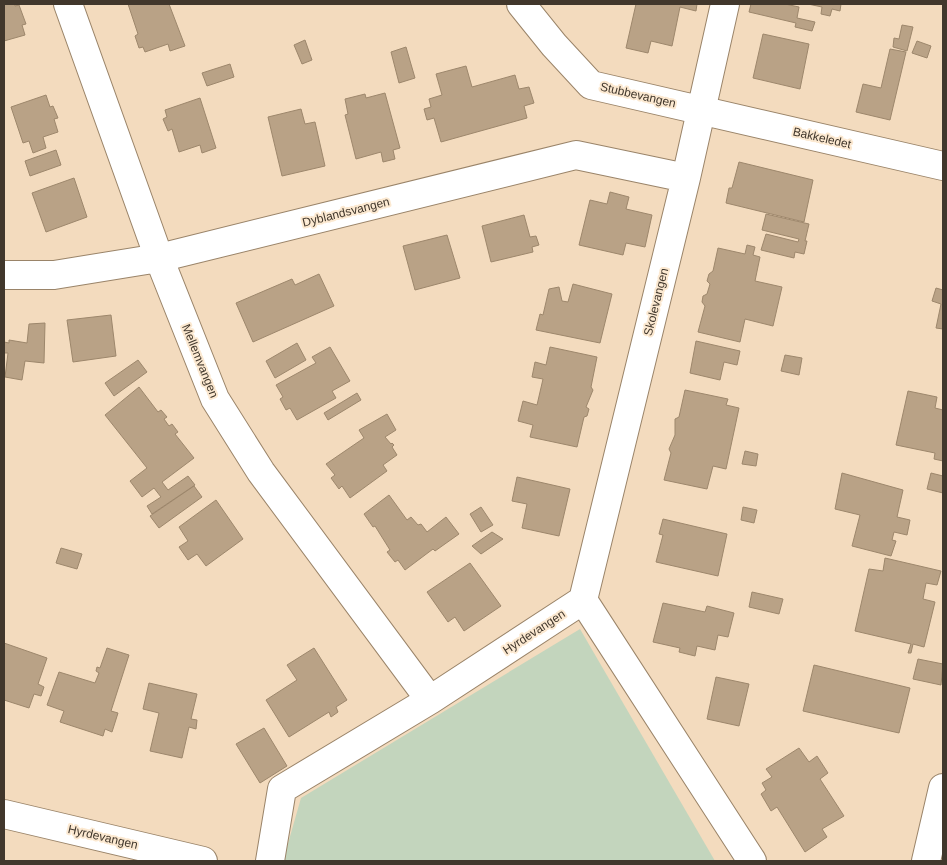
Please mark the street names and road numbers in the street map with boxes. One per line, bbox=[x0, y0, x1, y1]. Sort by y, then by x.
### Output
street label: Stubbevangen bbox=[599, 79, 677, 111]
street label: Bakkeledet bbox=[791, 125, 853, 152]
street label: Dyblandsvangen bbox=[301, 194, 391, 230]
street label: Skolevangen bbox=[641, 267, 671, 337]
street label: Mellemvangen bbox=[179, 322, 221, 400]
street label: Hyrdevangen bbox=[500, 607, 568, 657]
street label: Hyrdevangen bbox=[67, 822, 139, 852]

